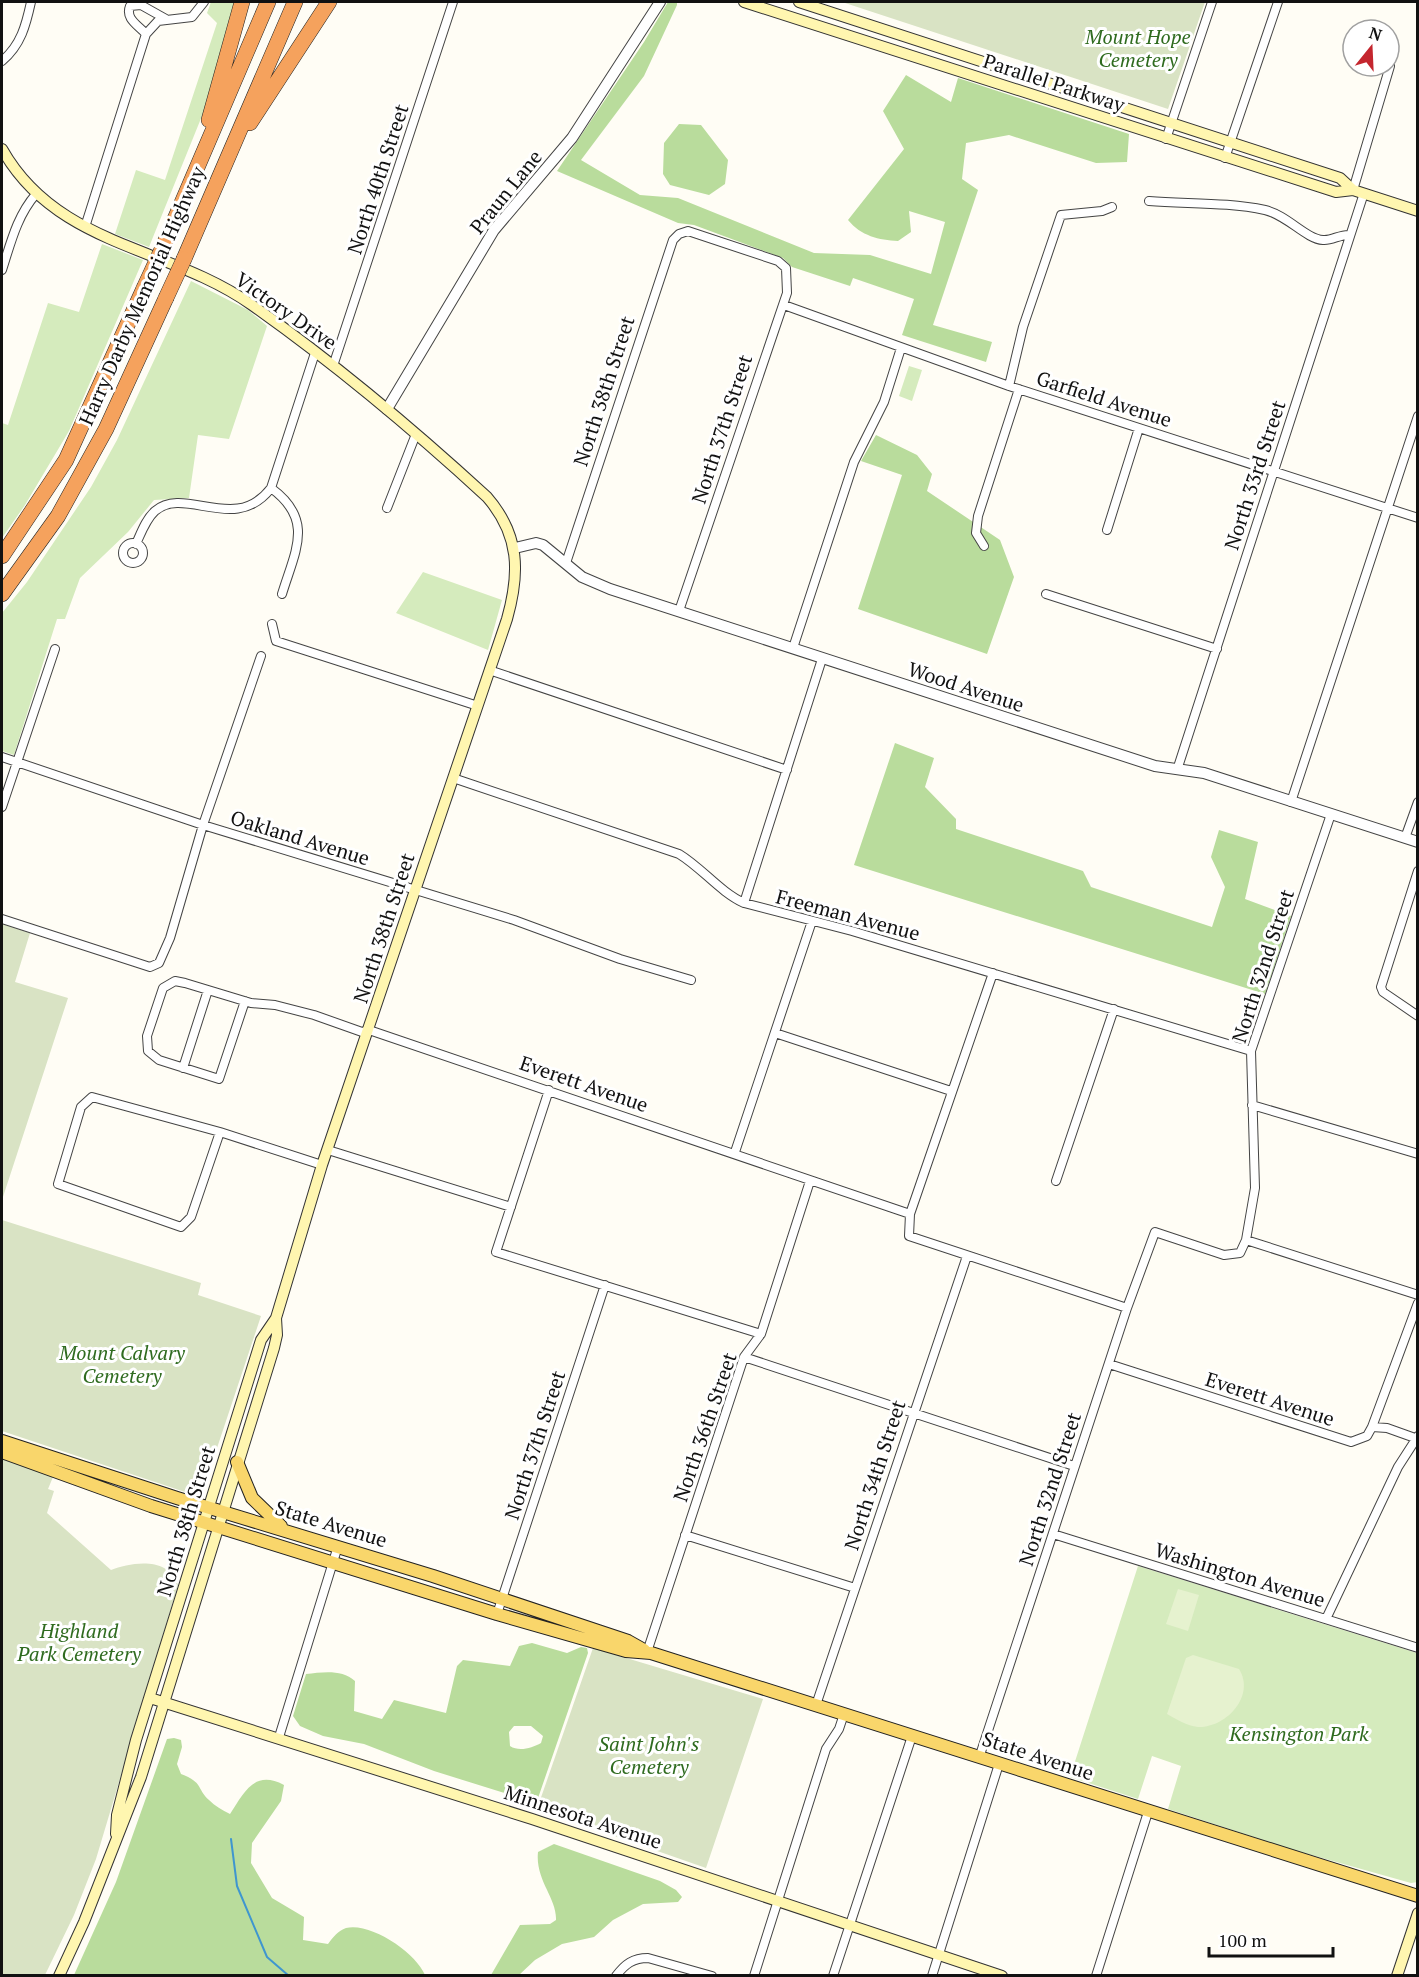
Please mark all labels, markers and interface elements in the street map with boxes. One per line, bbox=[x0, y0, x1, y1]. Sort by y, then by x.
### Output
north arrow bbox=[1341, 18, 1401, 78]
text: N bbox=[1366, 21, 1385, 46]
park label: Mount Hope Cemetery bbox=[1084, 23, 1191, 73]
street label: Parallel Parkway bbox=[980, 47, 1129, 118]
street label: North 40th Street bbox=[341, 100, 415, 257]
street label: Praun Lane bbox=[463, 144, 548, 239]
street label: Harry Darby Memorial Highway bbox=[72, 161, 211, 430]
street label: Victory Drive bbox=[230, 266, 342, 356]
street label: North 38th Street bbox=[567, 312, 641, 469]
street label: North 37th Street bbox=[685, 350, 759, 507]
street label: Garfield Avenue bbox=[1033, 364, 1175, 433]
street label: North 33rd Street bbox=[1218, 396, 1292, 553]
street label: Wood Avenue bbox=[905, 655, 1028, 718]
street label: Oakland Avenue bbox=[227, 804, 373, 872]
street label: North 38th Street bbox=[347, 849, 421, 1006]
street label: Freeman Avenue bbox=[773, 882, 923, 947]
street label: North 32nd Street bbox=[1225, 885, 1300, 1046]
street label: Everett Avenue bbox=[516, 1049, 652, 1118]
park label: Mount Calvary Cemetery bbox=[58, 1339, 186, 1389]
street label: North 36th Street bbox=[666, 1348, 743, 1505]
street label: Everett Avenue bbox=[1202, 1365, 1338, 1432]
street label: North 37th Street bbox=[498, 1366, 572, 1523]
street label: North 34th Street bbox=[838, 1396, 912, 1553]
street label: North 32nd Street bbox=[1012, 1408, 1087, 1569]
street label: North 38th Street bbox=[150, 1442, 221, 1599]
street label: State Avenue bbox=[272, 1494, 390, 1553]
street label: Washington Avenue bbox=[1152, 1536, 1329, 1613]
park label: Highland Park Cemetery bbox=[16, 1617, 142, 1667]
park label: Kensington Park bbox=[1228, 1720, 1369, 1747]
street label: State Avenue bbox=[979, 1725, 1097, 1786]
park label: Saint John's Cemetery bbox=[599, 1730, 699, 1780]
street label: Minnesota Avenue bbox=[501, 1778, 665, 1855]
scale bar bbox=[1209, 1920, 1334, 1958]
text: 100 m bbox=[1218, 1928, 1267, 1952]

